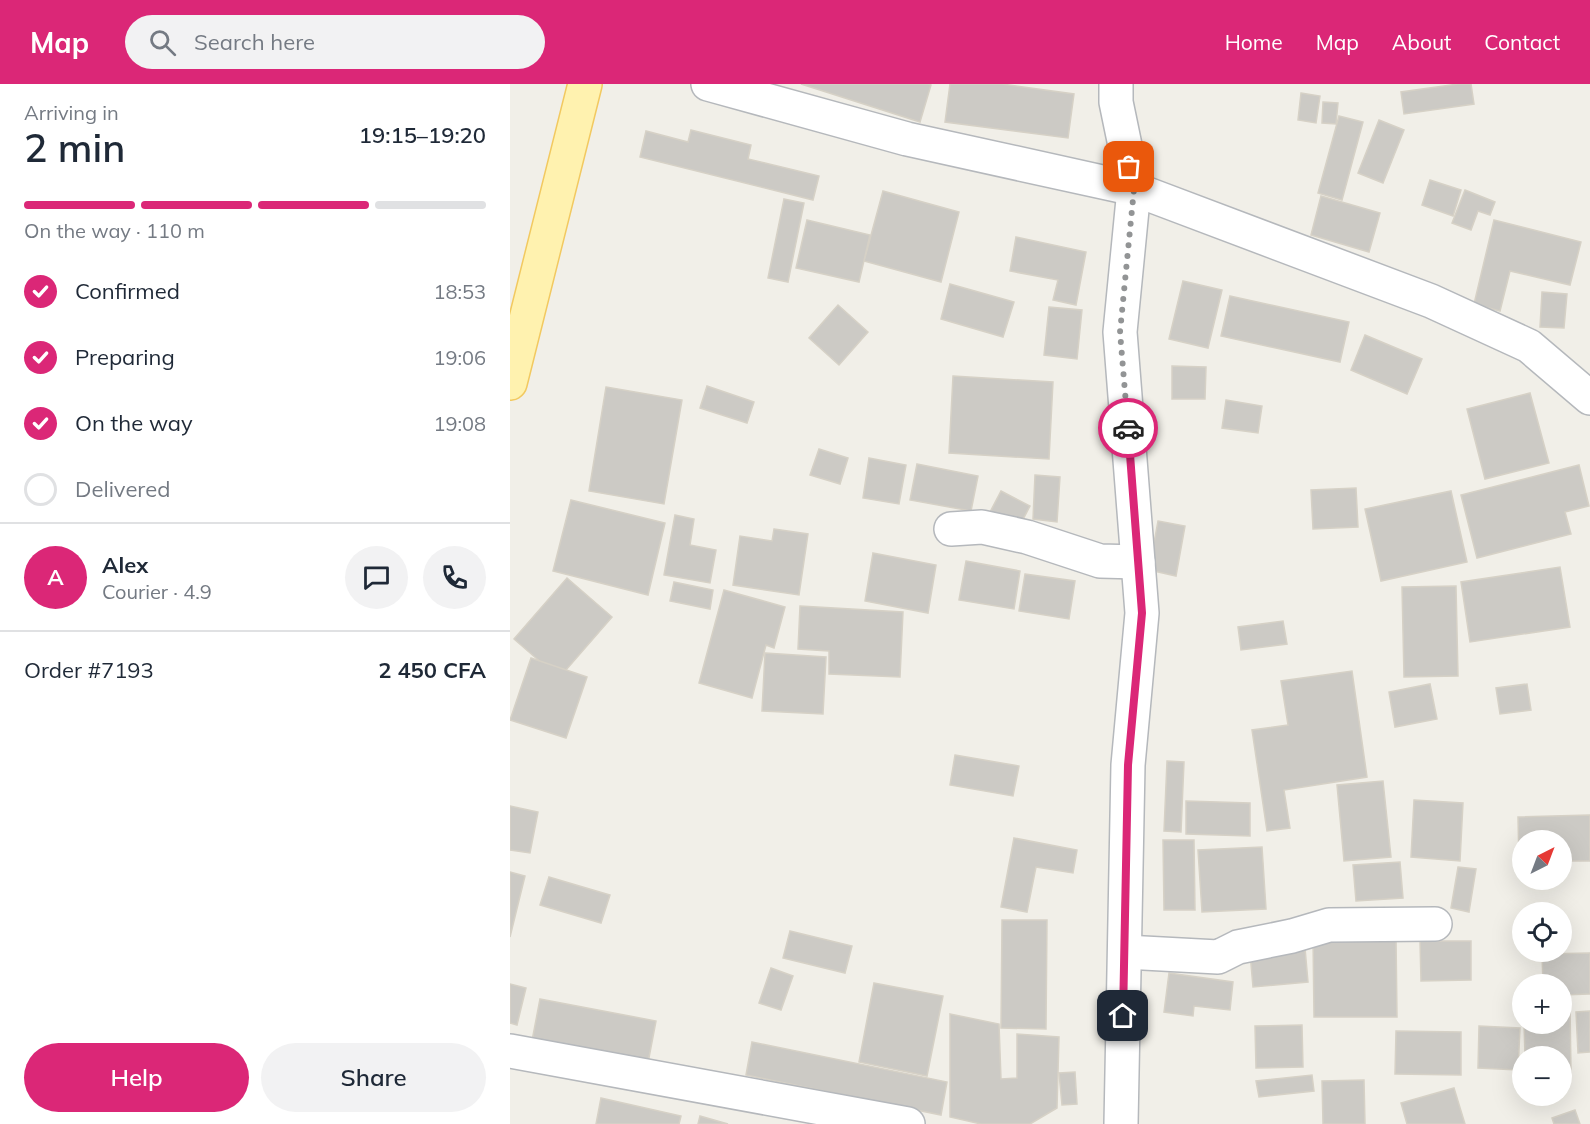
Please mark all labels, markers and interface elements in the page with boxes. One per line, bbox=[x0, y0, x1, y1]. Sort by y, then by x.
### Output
search box bbox=[125, 15, 545, 69]
text: Map bbox=[30, 25, 89, 60]
icon: search bbox=[146, 26, 179, 59]
text: Search here bbox=[194, 28, 315, 56]
text: Home bbox=[1225, 29, 1283, 55]
text: Map bbox=[1316, 29, 1359, 55]
text: About bbox=[1392, 29, 1451, 55]
text: Contact bbox=[1484, 29, 1560, 55]
text: Arriving in bbox=[24, 100, 119, 125]
text: 19:15–19:20 bbox=[359, 121, 486, 149]
text: 2 min bbox=[24, 123, 125, 172]
pin bbox=[1103, 141, 1154, 192]
icon: bag bbox=[1112, 150, 1145, 183]
text: On the way · 110 m bbox=[24, 218, 205, 243]
icon: check bbox=[24, 275, 57, 308]
text: Confirmed bbox=[75, 277, 180, 305]
text: 18:53 bbox=[433, 279, 486, 304]
icon: check bbox=[24, 341, 57, 374]
text: Preparing bbox=[75, 343, 175, 371]
text: 19:06 bbox=[433, 345, 486, 370]
courier bbox=[1098, 398, 1158, 458]
icon: check bbox=[24, 407, 57, 440]
text: On the way bbox=[75, 409, 193, 437]
text: 19:08 bbox=[433, 411, 486, 436]
icon: car bbox=[1112, 412, 1145, 445]
text: Delivered bbox=[75, 475, 170, 503]
button: chat bbox=[345, 546, 408, 609]
button: phone bbox=[423, 546, 486, 609]
text: Alex bbox=[102, 551, 148, 579]
text: A bbox=[47, 563, 64, 591]
text: Courier · 4.9 bbox=[102, 579, 212, 604]
text: Order #7193 bbox=[24, 656, 154, 684]
text: 2 450 CFA bbox=[378, 656, 486, 684]
north arrow bbox=[1512, 830, 1572, 890]
map controls bbox=[1512, 830, 1572, 1106]
button: locate bbox=[1512, 902, 1572, 962]
button: + bbox=[1512, 974, 1572, 1034]
pin bbox=[1097, 990, 1148, 1041]
icon: home bbox=[1106, 999, 1139, 1032]
button: Help bbox=[24, 1043, 249, 1112]
button: Share bbox=[261, 1043, 486, 1112]
button: − bbox=[1512, 1046, 1572, 1106]

